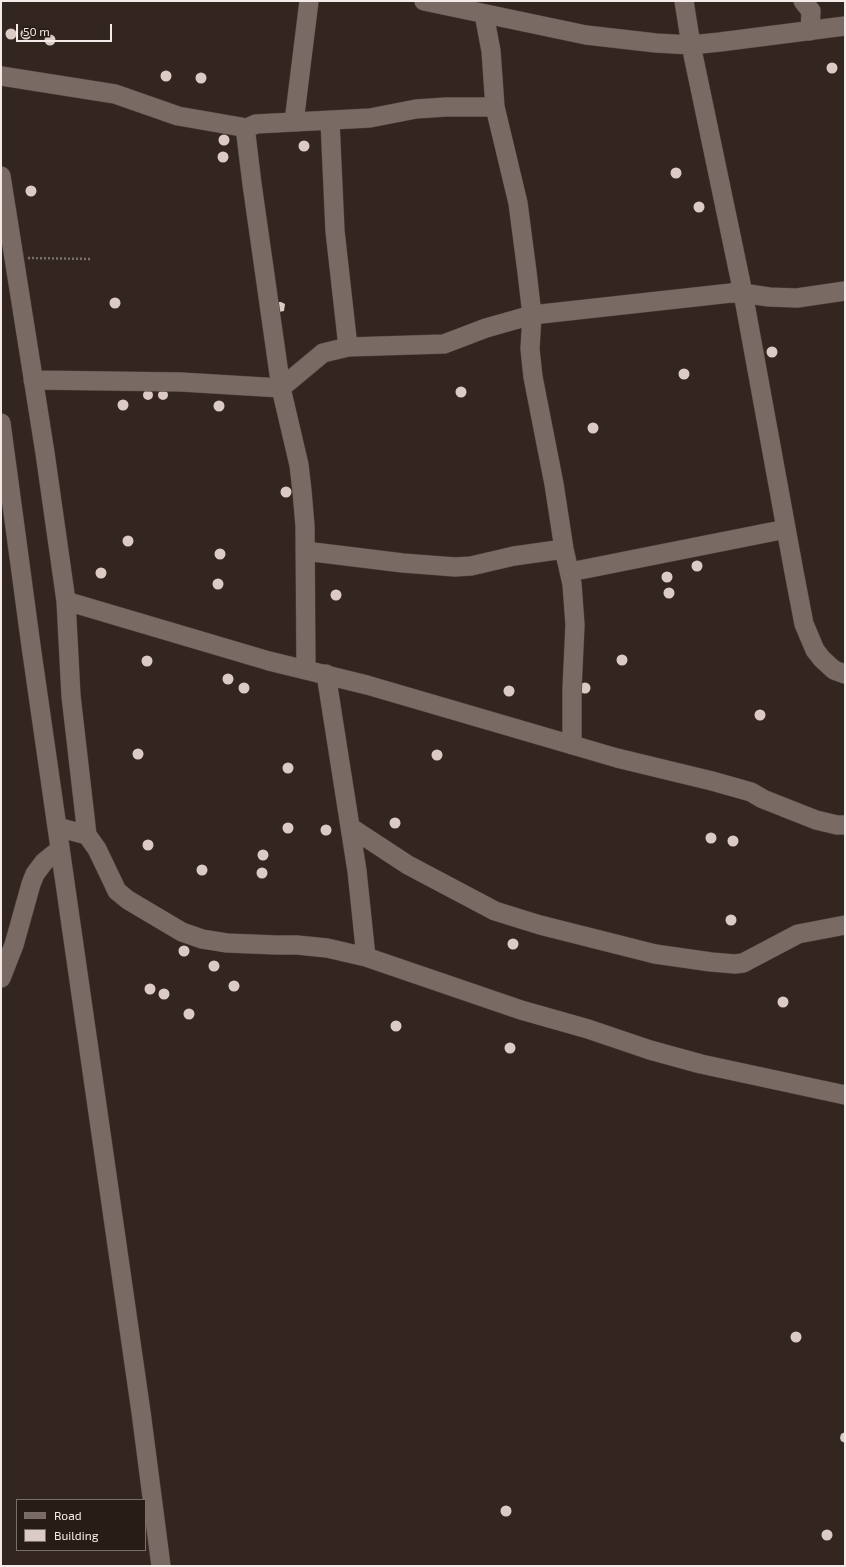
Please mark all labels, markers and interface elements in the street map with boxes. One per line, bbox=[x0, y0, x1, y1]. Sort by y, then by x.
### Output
scale bar bbox=[18, 16, 114, 42]
text: 50 m bbox=[23, 24, 50, 38]
legend bbox=[16, 1499, 146, 1551]
text: Road bbox=[54, 1508, 82, 1522]
text: Building bbox=[54, 1528, 98, 1542]

